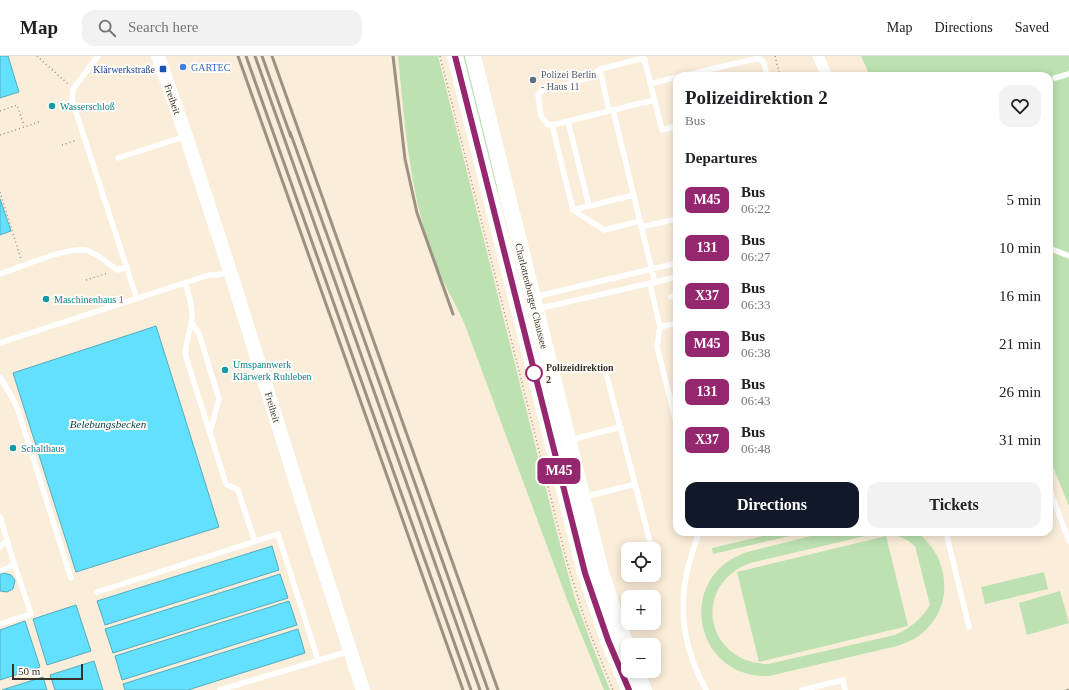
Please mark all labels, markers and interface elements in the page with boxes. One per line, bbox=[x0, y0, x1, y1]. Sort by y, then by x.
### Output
search box bbox=[82, 10, 362, 46]
text: Map bbox=[20, 17, 58, 38]
icon: search bbox=[96, 17, 118, 39]
text: Search here bbox=[128, 19, 198, 35]
text: Map bbox=[887, 20, 912, 35]
text: Directions bbox=[934, 20, 993, 35]
text: Saved bbox=[1015, 20, 1049, 35]
marker: GARTEC bbox=[178, 62, 188, 72]
place label: GARTEC bbox=[191, 62, 231, 73]
place label: Klärwerkstraße bbox=[93, 64, 156, 75]
marker: Klärwerkstraße bbox=[158, 64, 168, 74]
place label: Polizei Berlin - Haus 11 bbox=[541, 69, 596, 92]
marker: Polizei Berlin - Haus 11 bbox=[528, 75, 538, 85]
street label: Freiheit bbox=[162, 83, 183, 116]
button: heart bbox=[999, 85, 1041, 127]
text: Polizeidirektion 2 bbox=[685, 87, 828, 108]
marker: Wasserschloß bbox=[47, 101, 57, 111]
place label: Wasserschloß bbox=[60, 101, 115, 112]
text: Bus bbox=[685, 113, 705, 128]
text: Departures bbox=[685, 150, 757, 166]
text: Bus bbox=[741, 184, 765, 200]
text: M45 bbox=[693, 192, 721, 207]
text: 5 min bbox=[1006, 192, 1041, 208]
text: 06:22 bbox=[741, 201, 771, 216]
text: Bus bbox=[741, 232, 765, 248]
text: 131 bbox=[697, 240, 718, 255]
text: 10 min bbox=[999, 240, 1041, 256]
street label: Charlottenburger Chaussee bbox=[513, 242, 550, 351]
text: 06:27 bbox=[741, 249, 771, 264]
text: Bus bbox=[741, 280, 765, 296]
text: X37 bbox=[695, 288, 719, 303]
text: 16 min bbox=[999, 288, 1041, 304]
marker: Maschinenhaus 1 bbox=[41, 294, 51, 304]
place label: Maschinenhaus 1 bbox=[54, 294, 124, 305]
text: 06:33 bbox=[741, 297, 771, 312]
text: Bus bbox=[741, 328, 765, 344]
text: M45 bbox=[693, 336, 721, 351]
text: 21 min bbox=[999, 336, 1041, 352]
text: 06:38 bbox=[741, 345, 771, 360]
place label: Umspannwerk Klärwerk Ruhleben bbox=[233, 359, 312, 382]
place label: Polizeidirektion 2 bbox=[546, 362, 614, 385]
marker: Polizeidirektion 2 bbox=[525, 364, 543, 382]
marker: Umspannwerk Klärwerk Ruhleben bbox=[220, 365, 230, 375]
text: Bus bbox=[741, 376, 765, 392]
text: 131 bbox=[697, 384, 718, 399]
text: 26 min bbox=[999, 384, 1041, 400]
street label: Freiheit bbox=[263, 391, 282, 424]
text: 06:43 bbox=[741, 393, 771, 408]
water label: Belebungsbecken bbox=[70, 418, 147, 430]
text: Bus bbox=[741, 424, 765, 440]
text: X37 bbox=[695, 432, 719, 447]
text: 31 min bbox=[999, 432, 1041, 448]
text: 06:48 bbox=[741, 441, 771, 456]
marker: Schalthaus bbox=[8, 443, 18, 453]
place label: Schalthaus bbox=[21, 443, 64, 454]
line badge: M45 bbox=[536, 458, 582, 484]
text: M45 bbox=[545, 463, 573, 478]
button: Directions bbox=[685, 482, 859, 528]
button: Tickets bbox=[867, 482, 1041, 528]
map controls bbox=[621, 542, 661, 678]
button: locate bbox=[621, 542, 661, 582]
button: + bbox=[621, 590, 661, 630]
button: − bbox=[621, 638, 661, 678]
scale bar bbox=[12, 662, 83, 681]
text: 50 m bbox=[18, 665, 40, 677]

